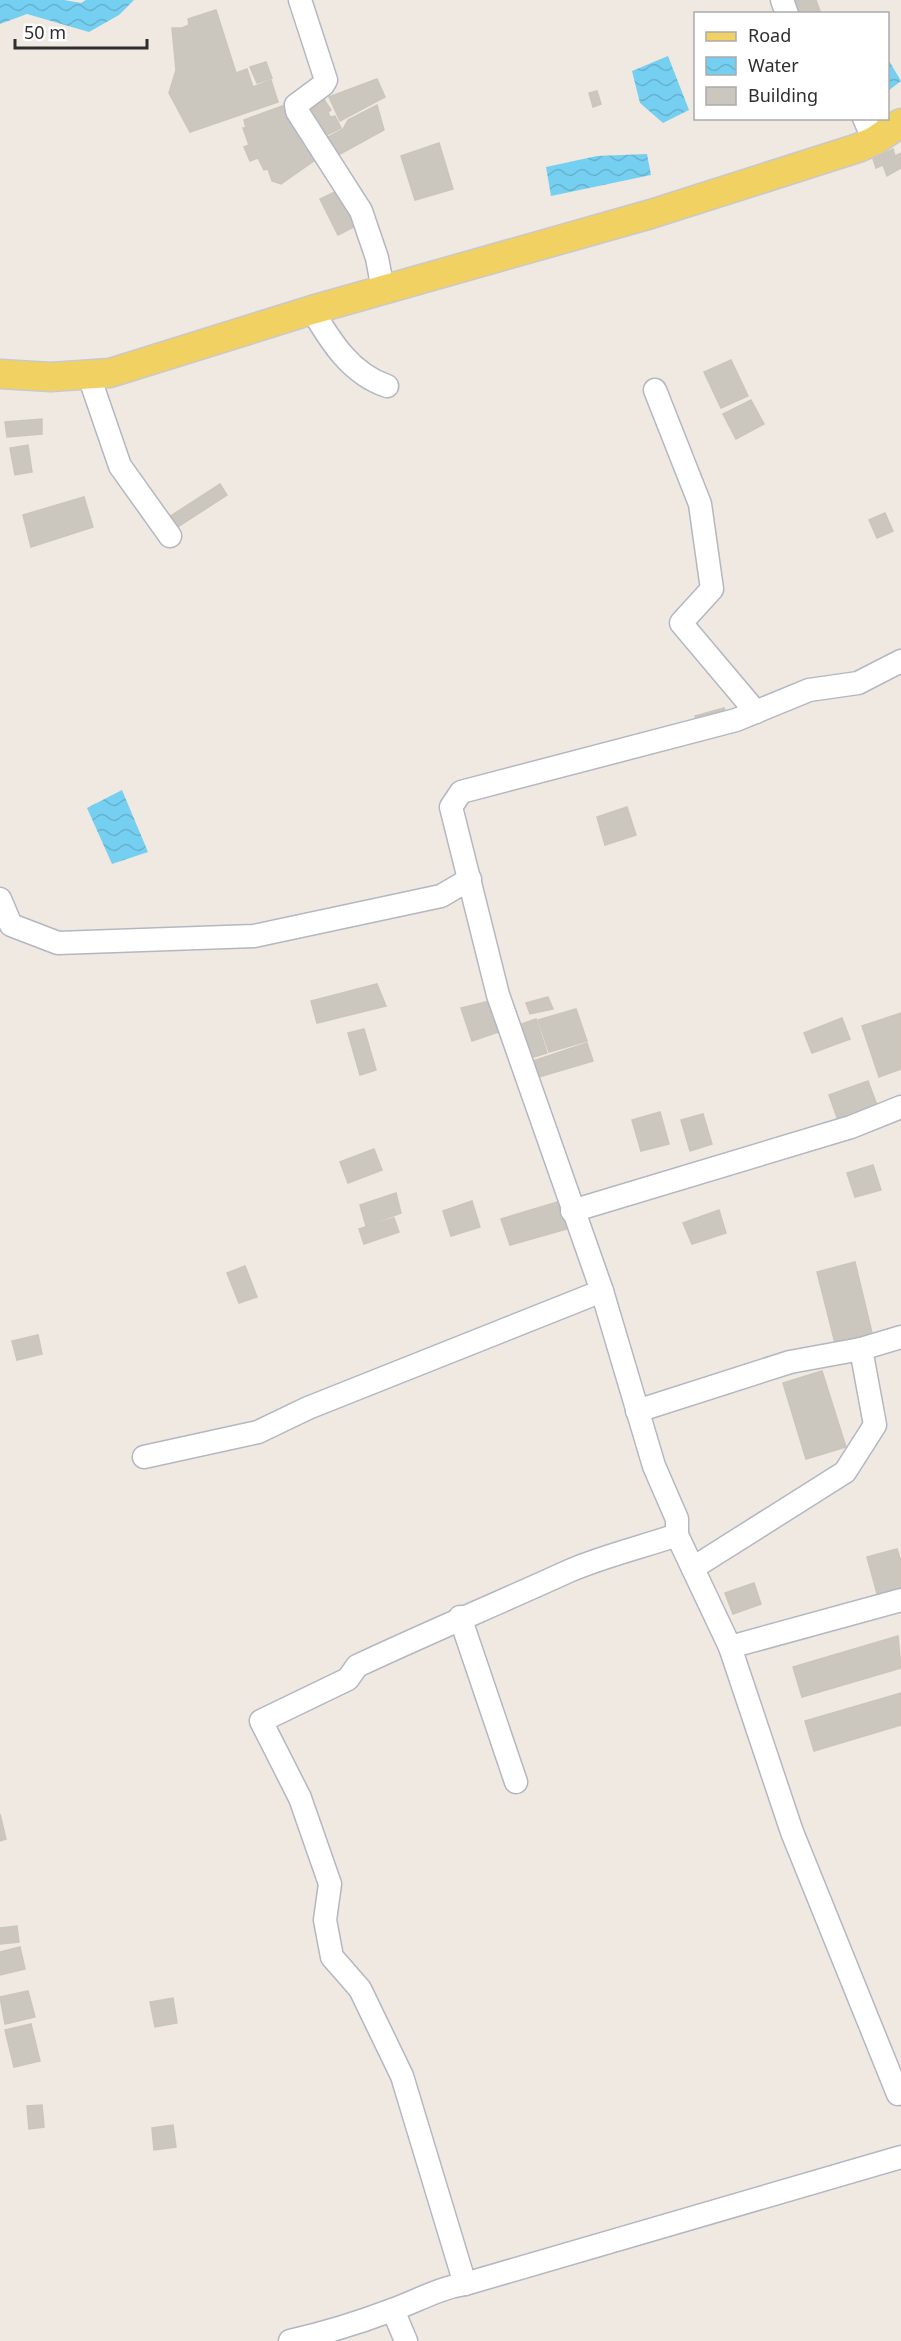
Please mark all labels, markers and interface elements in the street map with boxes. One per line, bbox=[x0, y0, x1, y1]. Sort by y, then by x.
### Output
scale bar bbox=[15, 12, 147, 50]
legend bbox=[694, 12, 889, 120]
text: 50 m bbox=[24, 20, 66, 44]
text: Road bbox=[748, 23, 791, 47]
text: Water bbox=[748, 53, 799, 77]
text: Building bbox=[748, 83, 818, 107]

